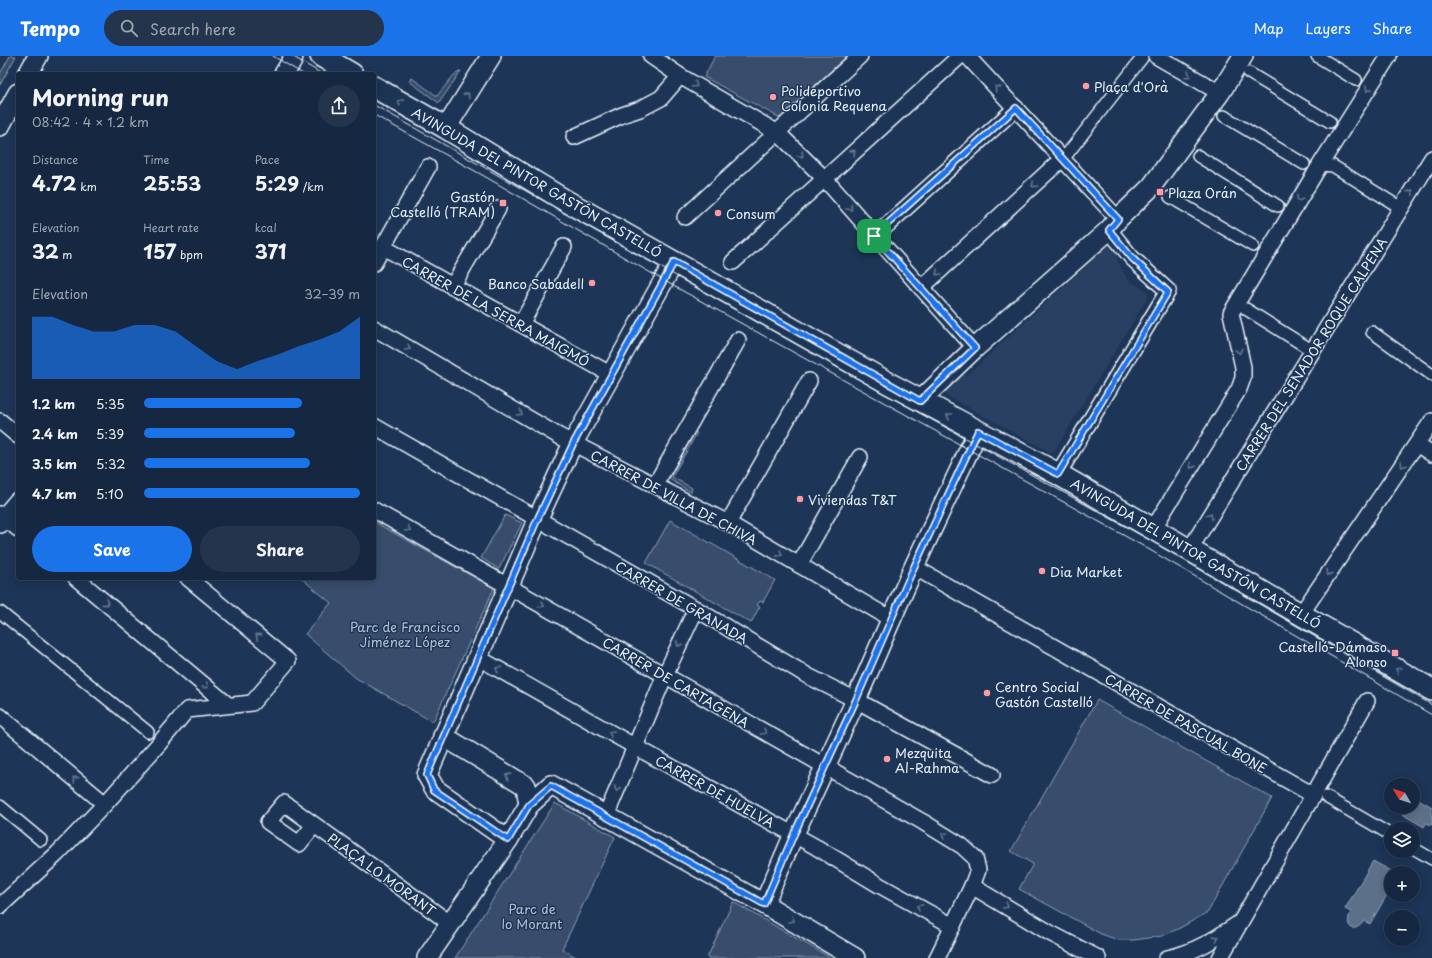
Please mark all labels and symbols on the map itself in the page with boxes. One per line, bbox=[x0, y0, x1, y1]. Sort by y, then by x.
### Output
one-way arrow bbox=[1184, 70, 1191, 77]
place label: Plaça d'Orà bbox=[1094, 77, 1169, 96]
one-way arrow bbox=[691, 81, 698, 88]
place label: Polideportivo Colonia Requena bbox=[781, 81, 888, 115]
marker: Plaça d'Orà bbox=[1081, 81, 1091, 91]
one-way arrow bbox=[995, 85, 1002, 92]
one-way arrow bbox=[1365, 85, 1373, 92]
one-way arrow bbox=[462, 92, 469, 99]
marker: Polideportivo Colonia Requena bbox=[768, 92, 778, 102]
one-way arrow bbox=[397, 99, 404, 106]
street label: AVINGUDA DEL PINTOR GASTÓN CASTELLÓ bbox=[409, 102, 665, 262]
one-way arrow bbox=[796, 150, 804, 158]
one-way arrow bbox=[849, 150, 856, 157]
one-way arrow bbox=[1031, 180, 1038, 187]
place label: Plaza Orán bbox=[1168, 183, 1237, 202]
place label: Gastón Castelló (TRAM) bbox=[390, 187, 495, 221]
marker: Plaza Orán bbox=[1155, 187, 1165, 197]
one-way arrow bbox=[1407, 189, 1414, 196]
one-way arrow bbox=[1296, 195, 1304, 202]
marker: Gastón Castelló (TRAM) bbox=[498, 198, 508, 208]
one-way arrow bbox=[845, 203, 852, 210]
place label: Consum bbox=[726, 204, 776, 223]
marker: Consum bbox=[713, 208, 723, 218]
pin bbox=[857, 219, 891, 253]
street label: CARRER DEL SENADOR ROQUE CALPENA bbox=[1231, 233, 1391, 475]
street label: CARRER DE LA SERRA MAIGMÓ bbox=[399, 251, 593, 371]
one-way arrow bbox=[935, 268, 942, 275]
place label: Banco Sabadell bbox=[488, 274, 584, 293]
marker: Banco Sabadell bbox=[587, 278, 597, 288]
one-way arrow bbox=[404, 343, 411, 350]
one-way arrow bbox=[1235, 348, 1243, 354]
one-way arrow bbox=[516, 409, 523, 416]
one-way arrow bbox=[946, 413, 953, 421]
street label: CARRER DE VILLA DE CHIVA bbox=[587, 445, 761, 549]
one-way arrow bbox=[1401, 461, 1408, 468]
one-way arrow bbox=[1189, 462, 1196, 469]
street label: AVINGUDA DEL PINTOR GASTÓN CASTELLÓ bbox=[1068, 473, 1324, 633]
place label: Viviendas T&T bbox=[808, 490, 897, 509]
marker: Viviendas T&T bbox=[795, 494, 805, 504]
one-way arrow bbox=[1206, 513, 1213, 520]
one-way arrow bbox=[404, 524, 411, 532]
one-way arrow bbox=[776, 549, 783, 556]
street label: CARRER DE GRANADA bbox=[612, 556, 752, 648]
place label: Dia Market bbox=[1050, 562, 1122, 581]
marker: Dia Market bbox=[1037, 566, 1047, 576]
one-way arrow bbox=[1327, 568, 1334, 575]
one-way arrow bbox=[101, 599, 109, 606]
one-way arrow bbox=[538, 601, 545, 608]
park label: Parc de Francisco Jiménez López bbox=[350, 617, 460, 651]
street label: CARRER DE CARTAGENA bbox=[599, 632, 753, 732]
one-way arrow bbox=[255, 633, 262, 640]
place label: Castelló-Dámaso Alonso bbox=[1278, 637, 1387, 671]
one-way arrow bbox=[676, 640, 684, 648]
marker: Castelló-Dámaso Alonso bbox=[1390, 648, 1400, 658]
one-way arrow bbox=[495, 666, 502, 673]
one-way arrow bbox=[1395, 668, 1402, 675]
street label: CARRER DE PASCUAL BONE bbox=[1101, 669, 1271, 777]
place label: Centro Social Gastón Castelló bbox=[995, 677, 1093, 711]
one-way arrow bbox=[201, 682, 208, 689]
marker: Centro Social Gastón Castelló bbox=[982, 688, 992, 698]
one-way arrow bbox=[760, 728, 768, 735]
one-way arrow bbox=[608, 731, 615, 738]
place label: Mezquita Al-Rahma bbox=[895, 743, 960, 777]
street label: CARRER DE HUELVA bbox=[652, 750, 778, 832]
marker: Mezquita Al-Rahma bbox=[882, 754, 892, 764]
one-way arrow bbox=[505, 773, 512, 780]
one-way arrow bbox=[72, 777, 79, 784]
north arrow bbox=[1384, 778, 1420, 814]
one-way arrow bbox=[613, 786, 621, 793]
street label: PLAÇA LO MORANT bbox=[324, 828, 440, 920]
one-way arrow bbox=[941, 832, 948, 839]
park label: Parc de lo Morant bbox=[502, 899, 562, 933]
one-way arrow bbox=[1002, 902, 1009, 909]
one-way arrow bbox=[916, 904, 923, 912]
one-way arrow bbox=[788, 916, 795, 923]
one-way arrow bbox=[1212, 935, 1219, 943]

